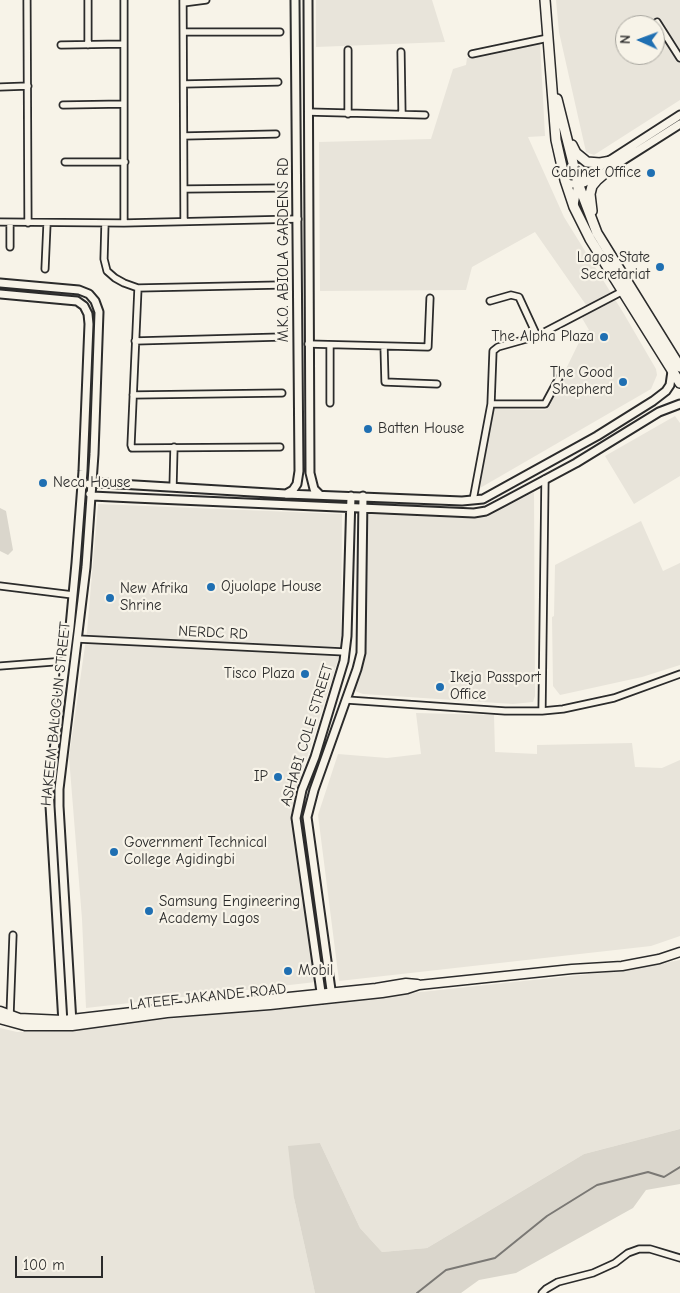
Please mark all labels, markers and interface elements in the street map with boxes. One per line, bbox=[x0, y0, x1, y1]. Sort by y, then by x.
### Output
north arrow bbox=[615, 15, 665, 65]
text: N bbox=[617, 35, 634, 44]
street label: M.K.O. ABIOLA GARDENS RD bbox=[275, 158, 293, 342]
place label: Cabinet Office bbox=[551, 164, 641, 182]
marker: Cabinet Office bbox=[645, 167, 657, 179]
place label: Lagos State Secretariat bbox=[577, 249, 650, 284]
marker: Lagos State Secretariat bbox=[654, 261, 666, 273]
place label: The Alpha Plaza bbox=[492, 328, 594, 346]
marker: The Alpha Plaza bbox=[598, 331, 610, 343]
place label: The Good Shepherd bbox=[550, 364, 613, 399]
marker: The Good Shepherd bbox=[617, 376, 629, 388]
place label: Batten House bbox=[378, 420, 464, 438]
marker: Batten House bbox=[362, 423, 374, 435]
place label: Neca House bbox=[53, 474, 131, 492]
marker: Neca House bbox=[37, 477, 49, 489]
place label: Ojuolape House bbox=[221, 578, 321, 596]
place label: New Afrika Shrine bbox=[120, 580, 188, 615]
marker: Ojuolape House bbox=[205, 581, 217, 593]
marker: New Afrika Shrine bbox=[104, 592, 116, 604]
street label: HAKEEM BALOGUN STREET bbox=[37, 621, 75, 807]
street label: NERDC RD bbox=[178, 622, 248, 644]
street label: ASHABI COLE STREET bbox=[277, 662, 337, 808]
place label: Tisco Plaza bbox=[224, 665, 295, 683]
marker: Tisco Plaza bbox=[299, 668, 311, 680]
place label: Ikeja Passport Office bbox=[450, 669, 541, 704]
marker: Ikeja Passport Office bbox=[434, 681, 446, 693]
place label: IP bbox=[254, 768, 268, 786]
marker: IP bbox=[272, 771, 284, 783]
place label: Government Technical College Agidingbi bbox=[124, 834, 267, 869]
marker: Government Technical College Agidingbi bbox=[108, 846, 120, 858]
place label: Samsung Engineering Academy Lagos bbox=[159, 893, 300, 928]
marker: Samsung Engineering Academy Lagos bbox=[143, 905, 155, 917]
place label: Mobil bbox=[298, 962, 333, 980]
marker: Mobil bbox=[282, 965, 294, 977]
street label: LATEEF JAKANDE ROAD bbox=[129, 980, 287, 1014]
scale bar bbox=[18, 1246, 105, 1278]
text: 100 m bbox=[23, 1256, 65, 1274]

